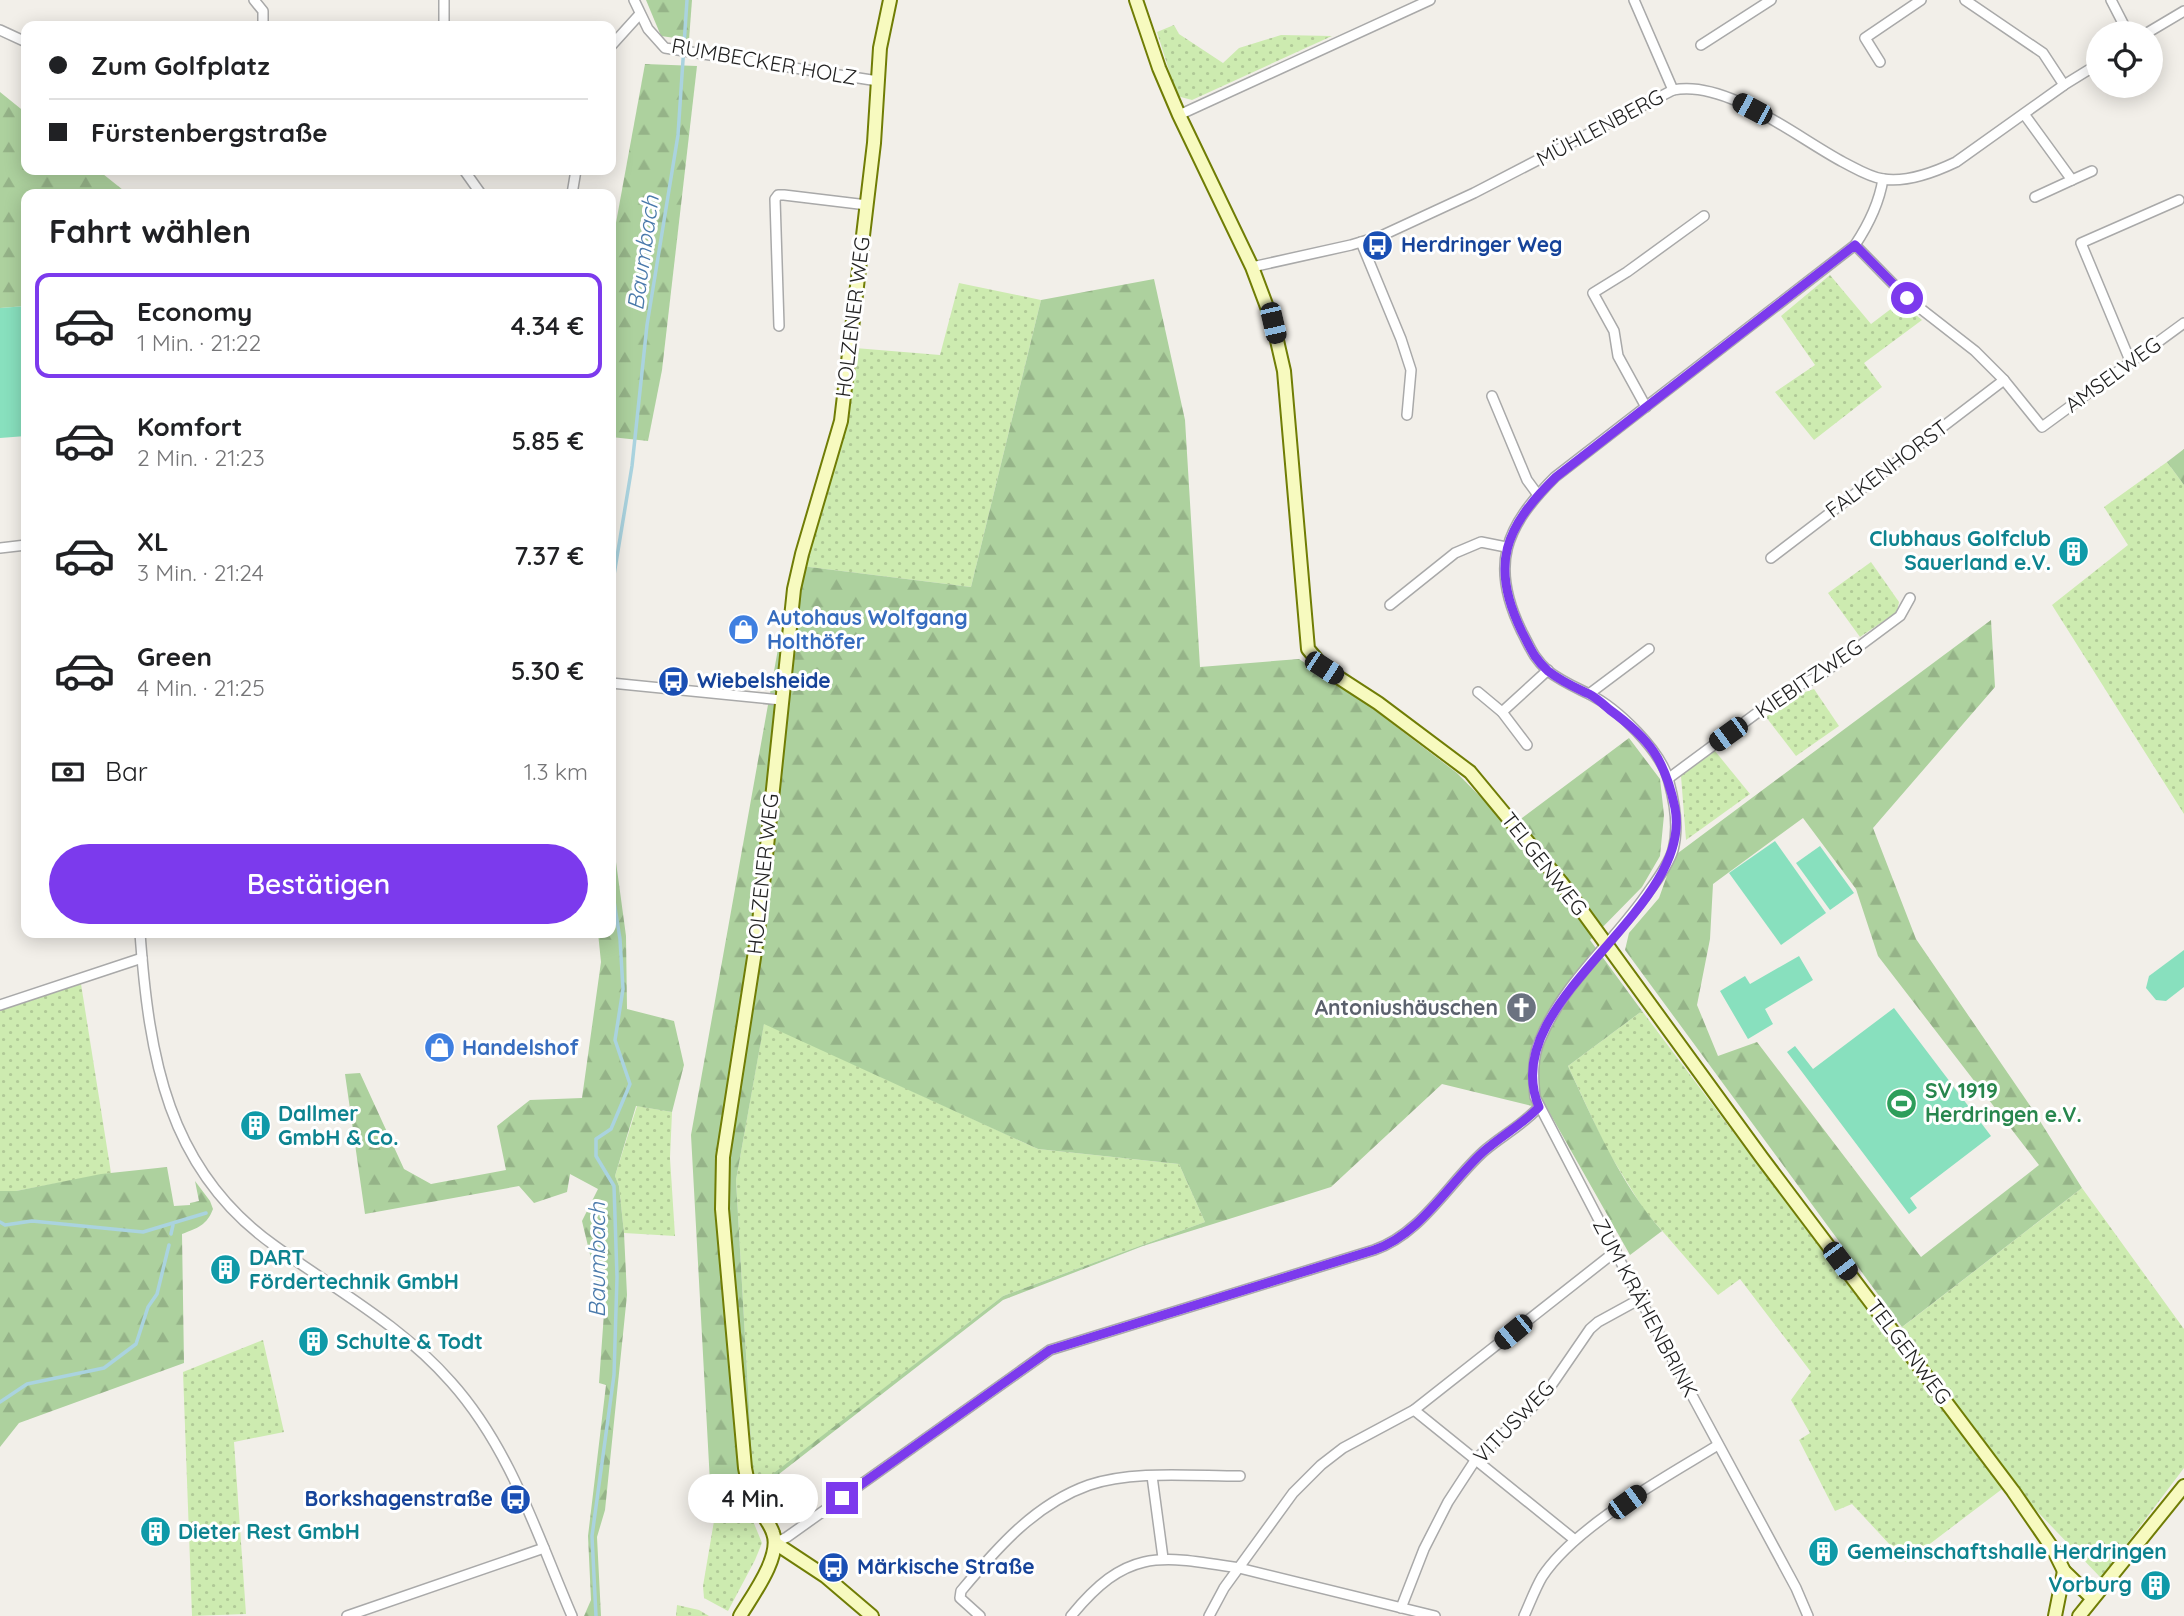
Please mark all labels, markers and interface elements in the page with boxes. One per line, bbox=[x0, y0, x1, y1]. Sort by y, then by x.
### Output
map controls bbox=[2086, 21, 2163, 98]
button: locate bbox=[2086, 21, 2163, 98]
street label: RUMBECKER HOLZ bbox=[670, 32, 859, 90]
text: Zum Golfplatz bbox=[91, 49, 270, 82]
street label: MÜHLENBERG bbox=[1532, 83, 1667, 171]
car bbox=[1729, 90, 1776, 128]
text: Fürstenbergstraße bbox=[91, 116, 328, 149]
water label: Baumbach bbox=[620, 193, 665, 312]
text: Fahrt wählen bbox=[49, 211, 251, 251]
bus stop icon: Herdringer Weg bbox=[1361, 228, 1395, 262]
place label: Herdringer Weg bbox=[1401, 231, 1562, 257]
street label: HOLZENER WEG bbox=[829, 235, 875, 399]
route start bbox=[1891, 282, 1923, 314]
icon: car bbox=[53, 294, 116, 357]
text: Economy bbox=[137, 295, 252, 328]
car bbox=[1259, 300, 1288, 346]
text: 4.34 € bbox=[511, 309, 584, 342]
text: 1 Min. · 21:22 bbox=[137, 328, 261, 357]
street label: AMSELWEG bbox=[2059, 331, 2165, 418]
icon: car bbox=[53, 409, 116, 472]
text: Komfort bbox=[137, 410, 242, 443]
street label: FALKENHORST bbox=[1820, 414, 1953, 523]
text: 5.85 € bbox=[512, 424, 584, 457]
text: 2 Min. · 21:23 bbox=[137, 443, 265, 472]
icon: car bbox=[53, 524, 116, 587]
text: XL bbox=[137, 525, 169, 558]
place label: Clubhaus Golfclub Sauerland e.V. bbox=[1869, 525, 2051, 575]
building icon: Clubhaus Golfclub Sauerland e.V. bbox=[2057, 534, 2091, 568]
text: 7.37 € bbox=[514, 539, 584, 572]
text: 3 Min. · 21:24 bbox=[137, 558, 264, 587]
place label: Autohaus Wolfgang Holthöfer bbox=[767, 604, 968, 654]
shop icon: Autohaus Wolfgang Holthöfer bbox=[727, 613, 761, 647]
street label: KIEBITZWEG bbox=[1750, 633, 1867, 723]
icon: car bbox=[53, 639, 116, 702]
text: Green bbox=[137, 640, 212, 673]
car bbox=[1301, 648, 1348, 688]
text: 5.30 € bbox=[511, 654, 584, 687]
bus stop icon: Wiebelsheide bbox=[657, 664, 691, 698]
place label: Wiebelsheide bbox=[697, 667, 831, 693]
text: 4 Min. · 21:25 bbox=[137, 673, 265, 702]
car bbox=[1705, 713, 1752, 755]
icon: cash bbox=[49, 753, 87, 791]
text: Bar bbox=[105, 755, 148, 788]
text: 1.3 km bbox=[524, 757, 588, 786]
street label: HOLZENER WEG bbox=[741, 792, 783, 956]
street label: TELGENWEG bbox=[1496, 806, 1593, 920]
button: Bestätigen bbox=[49, 844, 588, 924]
church icon: Antoniushäuschen bbox=[1504, 991, 1538, 1025]
place label: Antoniushäuschen bbox=[1315, 994, 1498, 1020]
shop icon: Handelshof bbox=[422, 1031, 456, 1065]
place label: Handelshof bbox=[462, 1034, 580, 1060]
place label: SV 1919 Herdringen e.V. bbox=[1925, 1077, 2082, 1127]
sports icon: SV 1919 Herdringen e.V. bbox=[1885, 1086, 1919, 1120]
place label: Dallmer GmbH & Co. bbox=[278, 1100, 398, 1150]
building icon: Dallmer GmbH & Co. bbox=[238, 1109, 272, 1143]
water label: Baumbach bbox=[582, 1201, 611, 1318]
street label: ZUM KRÄHENBRINK bbox=[1588, 1214, 1704, 1401]
car bbox=[1819, 1238, 1862, 1284]
place label: DART Fördertechnik GmbH bbox=[249, 1244, 459, 1294]
building icon: DART Fördertechnik GmbH bbox=[209, 1253, 243, 1287]
street label: TELGENWEG bbox=[1862, 1294, 1958, 1409]
car bbox=[1491, 1311, 1536, 1353]
building icon: Schulte & Todt bbox=[296, 1325, 330, 1359]
place label: Schulte & Todt bbox=[336, 1328, 483, 1354]
street label: VITUSWEG bbox=[1467, 1374, 1559, 1468]
callout: 4 Min. bbox=[688, 1474, 818, 1522]
car bbox=[1604, 1481, 1651, 1523]
bus stop icon: Borkshagenstraße bbox=[499, 1482, 533, 1516]
route end bbox=[826, 1482, 858, 1514]
text: 4 Min. bbox=[722, 1484, 784, 1513]
place label: Borkshagenstraße bbox=[305, 1485, 493, 1511]
building icon: Dieter Rest GmbH bbox=[138, 1515, 172, 1549]
place label: Dieter Rest GmbH bbox=[178, 1518, 360, 1544]
building icon: Gemeinschaftshalle Herdringen bbox=[1807, 1535, 1841, 1569]
place label: Gemeinschaftshalle Herdringen bbox=[1847, 1538, 2167, 1564]
bus stop icon: Märkische Straße bbox=[817, 1550, 851, 1584]
place label: Märkische Straße bbox=[857, 1553, 1035, 1579]
building icon: Vorburg bbox=[2138, 1568, 2172, 1602]
place label: Vorburg bbox=[2048, 1571, 2132, 1597]

